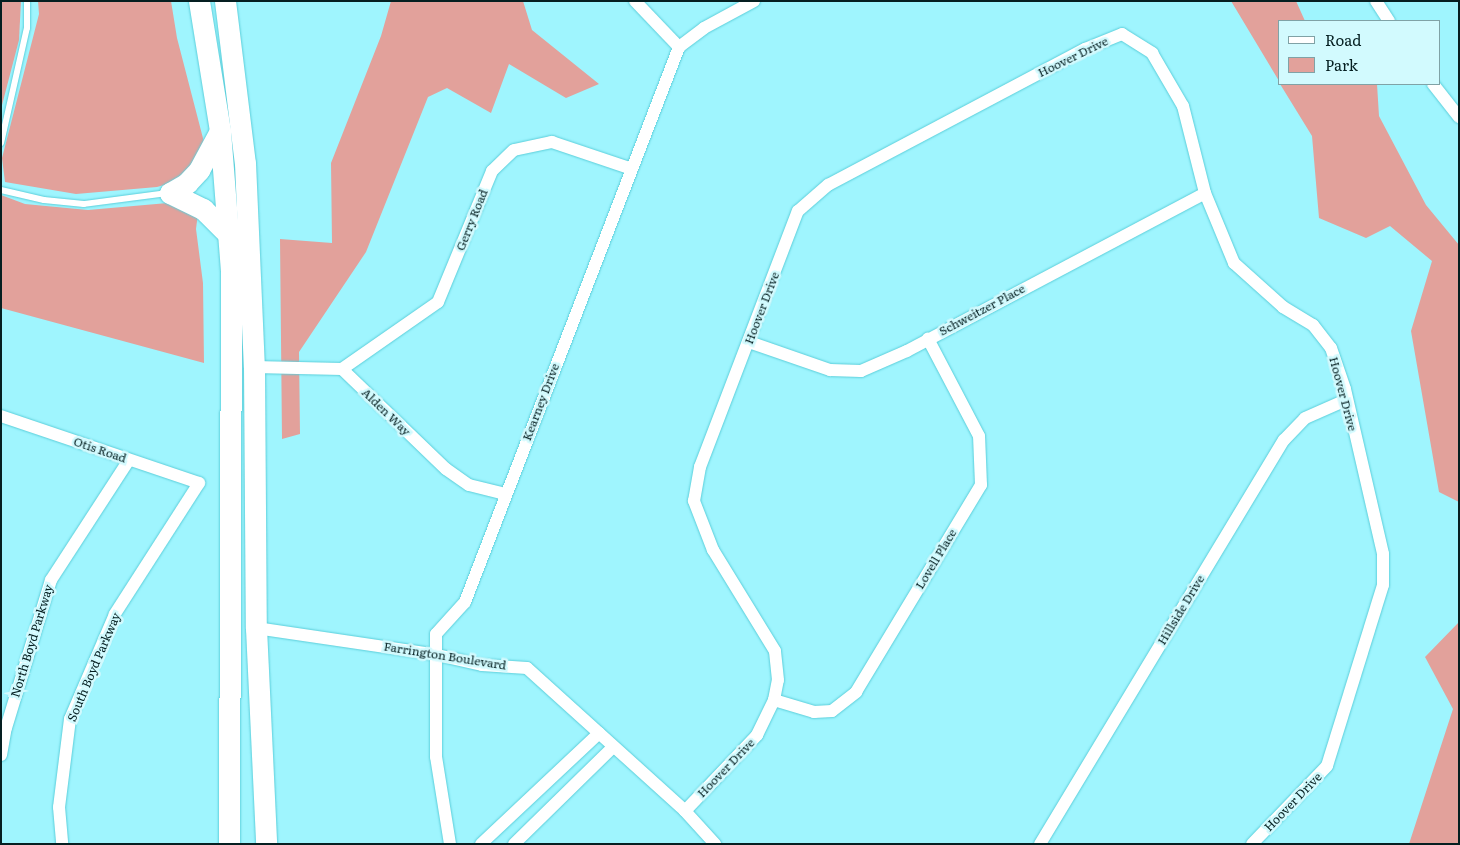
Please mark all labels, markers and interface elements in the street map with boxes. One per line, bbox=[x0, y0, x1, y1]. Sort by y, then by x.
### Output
legend bbox=[1278, 20, 1440, 85]
text: Road bbox=[1325, 28, 1361, 51]
street label: Hoover Drive bbox=[1036, 34, 1110, 80]
text: Park bbox=[1325, 53, 1358, 76]
street label: Gerry Road bbox=[453, 187, 491, 253]
street label: Hoover Drive bbox=[742, 270, 782, 346]
street label: Schweitzer Place bbox=[937, 281, 1027, 339]
street label: Hoover Drive bbox=[1326, 355, 1360, 433]
street label: Kearney Drive bbox=[520, 361, 562, 443]
street label: Alden Way bbox=[359, 385, 413, 439]
street label: Otis Road bbox=[72, 434, 128, 466]
street label: Lovell Place bbox=[912, 526, 960, 592]
street label: Hillside Drive bbox=[1155, 572, 1207, 648]
street label: North Boyd Parkway bbox=[8, 583, 56, 699]
street label: South Boyd Parkway bbox=[65, 610, 123, 724]
street label: Farrington Boulevard bbox=[383, 639, 507, 673]
street label: Hoover Drive bbox=[694, 736, 758, 800]
street label: Hoover Drive bbox=[1261, 770, 1325, 834]

